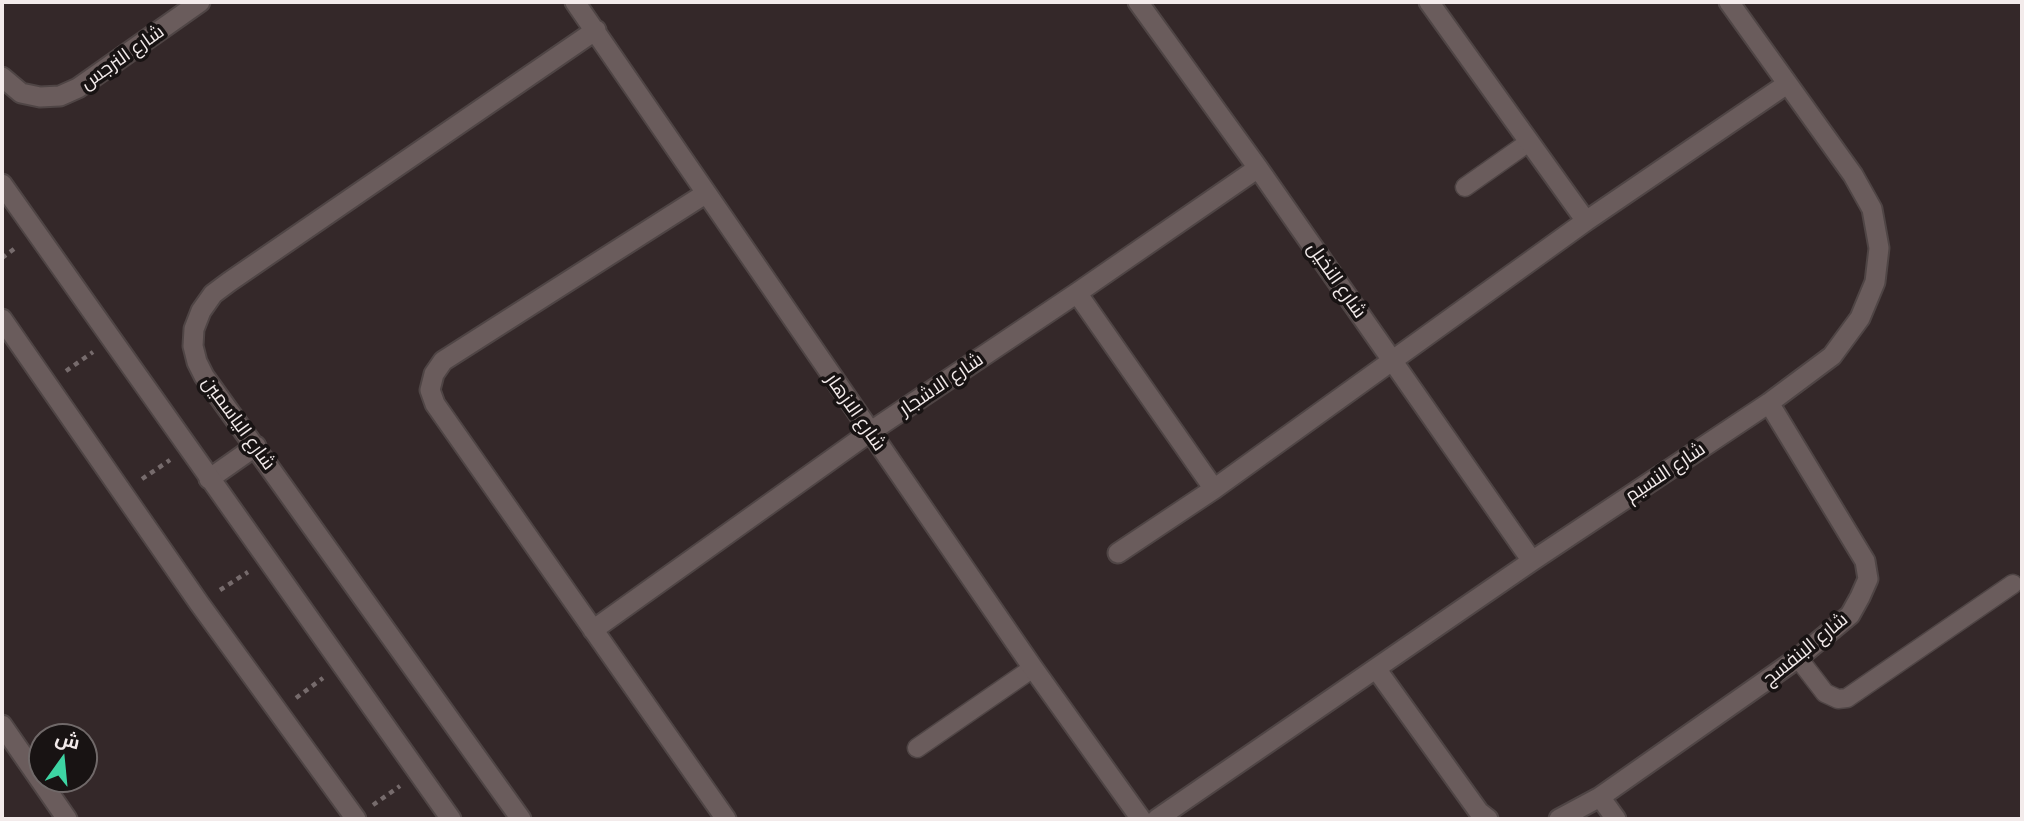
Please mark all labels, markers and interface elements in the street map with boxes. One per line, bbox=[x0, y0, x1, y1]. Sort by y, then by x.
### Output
street label: شارع النرجس bbox=[76, 20, 168, 94]
street label: شارع النخيل bbox=[1303, 238, 1371, 322]
street label: شارع الاشجار bbox=[895, 348, 987, 420]
street label: شارع الازهار bbox=[821, 369, 891, 455]
street label: شارع الياسمين bbox=[197, 372, 281, 474]
street label: شارع النسيم bbox=[1621, 437, 1709, 507]
street label: شارع البنفسج bbox=[1758, 608, 1852, 690]
north arrow bbox=[28, 723, 98, 793]
text: ش bbox=[53, 726, 83, 753]

